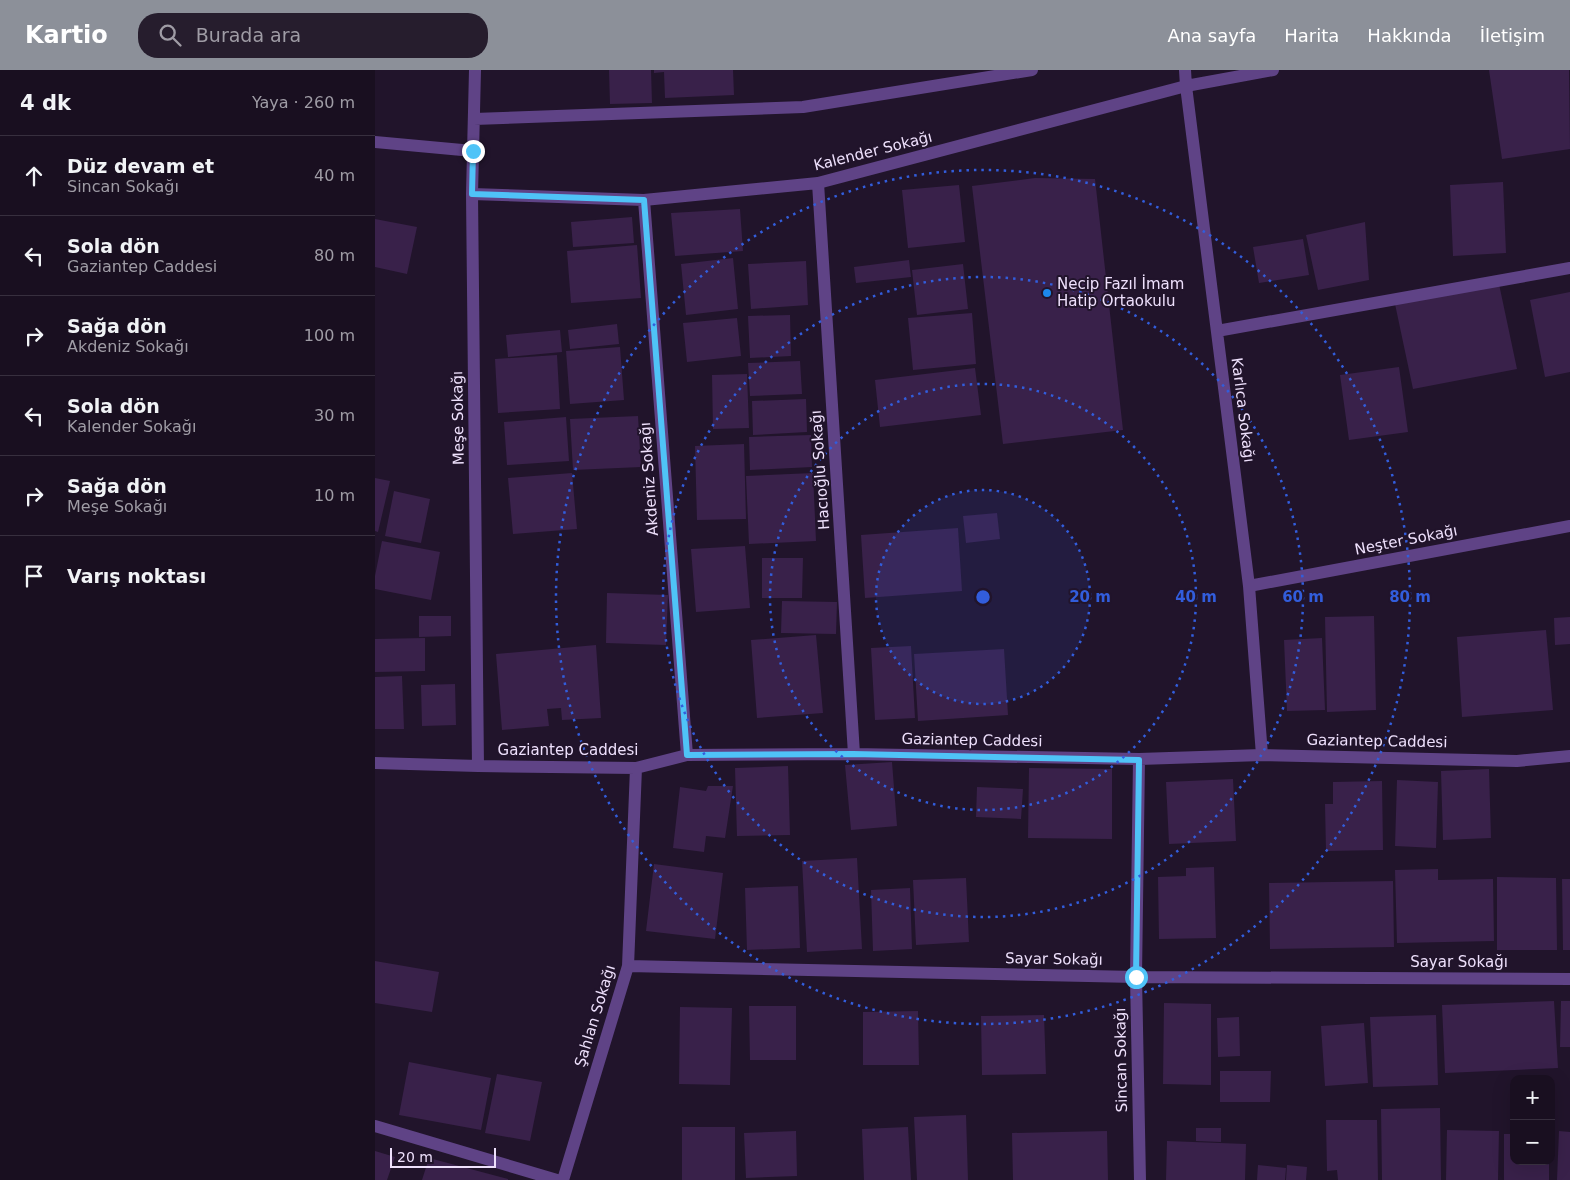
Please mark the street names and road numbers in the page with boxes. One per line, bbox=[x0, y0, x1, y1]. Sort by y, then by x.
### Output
street label: Kalender Sokağı bbox=[812, 128, 934, 174]
street label: Karlıca Sokağı bbox=[1228, 357, 1258, 463]
street label: Meşe Sokağı bbox=[448, 371, 468, 465]
street label: Hacıoğlu Sokağı bbox=[807, 410, 833, 530]
street label: Akdeniz Sokağı bbox=[636, 421, 662, 537]
street label: Neşter Sokağı bbox=[1353, 521, 1459, 559]
street label: Gaziantep Caddesi bbox=[901, 730, 1043, 750]
street label: Gaziantep Caddesi bbox=[1306, 731, 1448, 751]
street label: Gaziantep Caddesi bbox=[498, 741, 638, 759]
street label: Sayar Sokağı bbox=[1005, 949, 1103, 969]
street label: Sayar Sokağı bbox=[1410, 953, 1508, 971]
street label: Şahlan Sokağı bbox=[571, 963, 619, 1069]
street label: Sincan Sokağı bbox=[1111, 1007, 1131, 1113]

